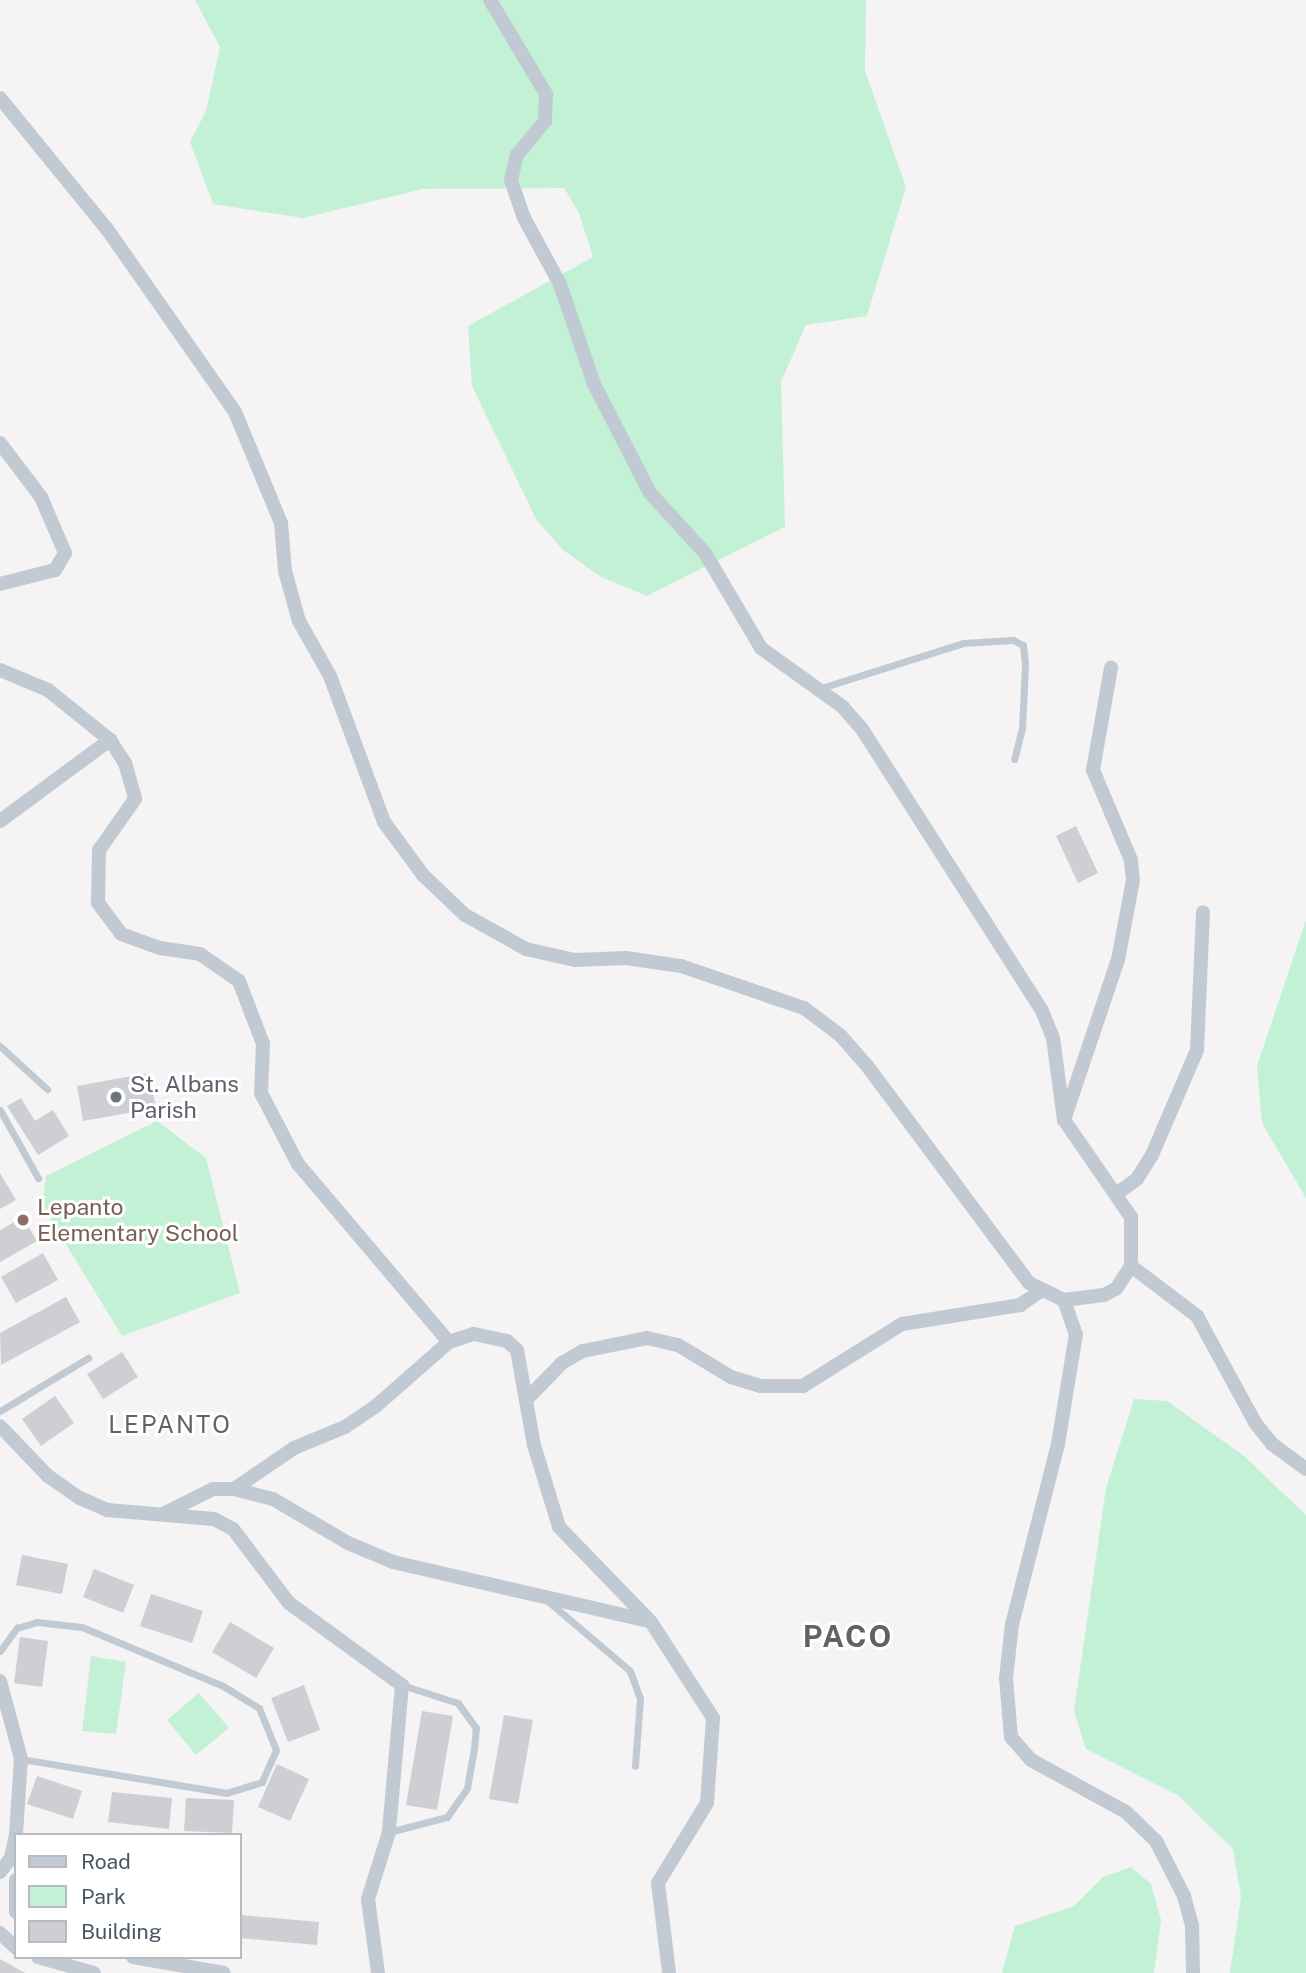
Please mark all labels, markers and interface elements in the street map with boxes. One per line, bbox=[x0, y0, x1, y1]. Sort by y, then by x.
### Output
place label: St. Albans Parish bbox=[130, 1070, 239, 1124]
marker: St. Albans Parish bbox=[108, 1089, 124, 1105]
place label: Lepanto Elementary School bbox=[37, 1193, 239, 1247]
marker: Lepanto Elementary School bbox=[15, 1212, 31, 1228]
district label: LEPANTO bbox=[109, 1411, 231, 1439]
district label: PACO bbox=[803, 1618, 893, 1654]
legend bbox=[14, 1833, 242, 1959]
text: Road bbox=[81, 1849, 131, 1874]
text: Park bbox=[81, 1884, 126, 1909]
text: Building bbox=[81, 1919, 162, 1944]

